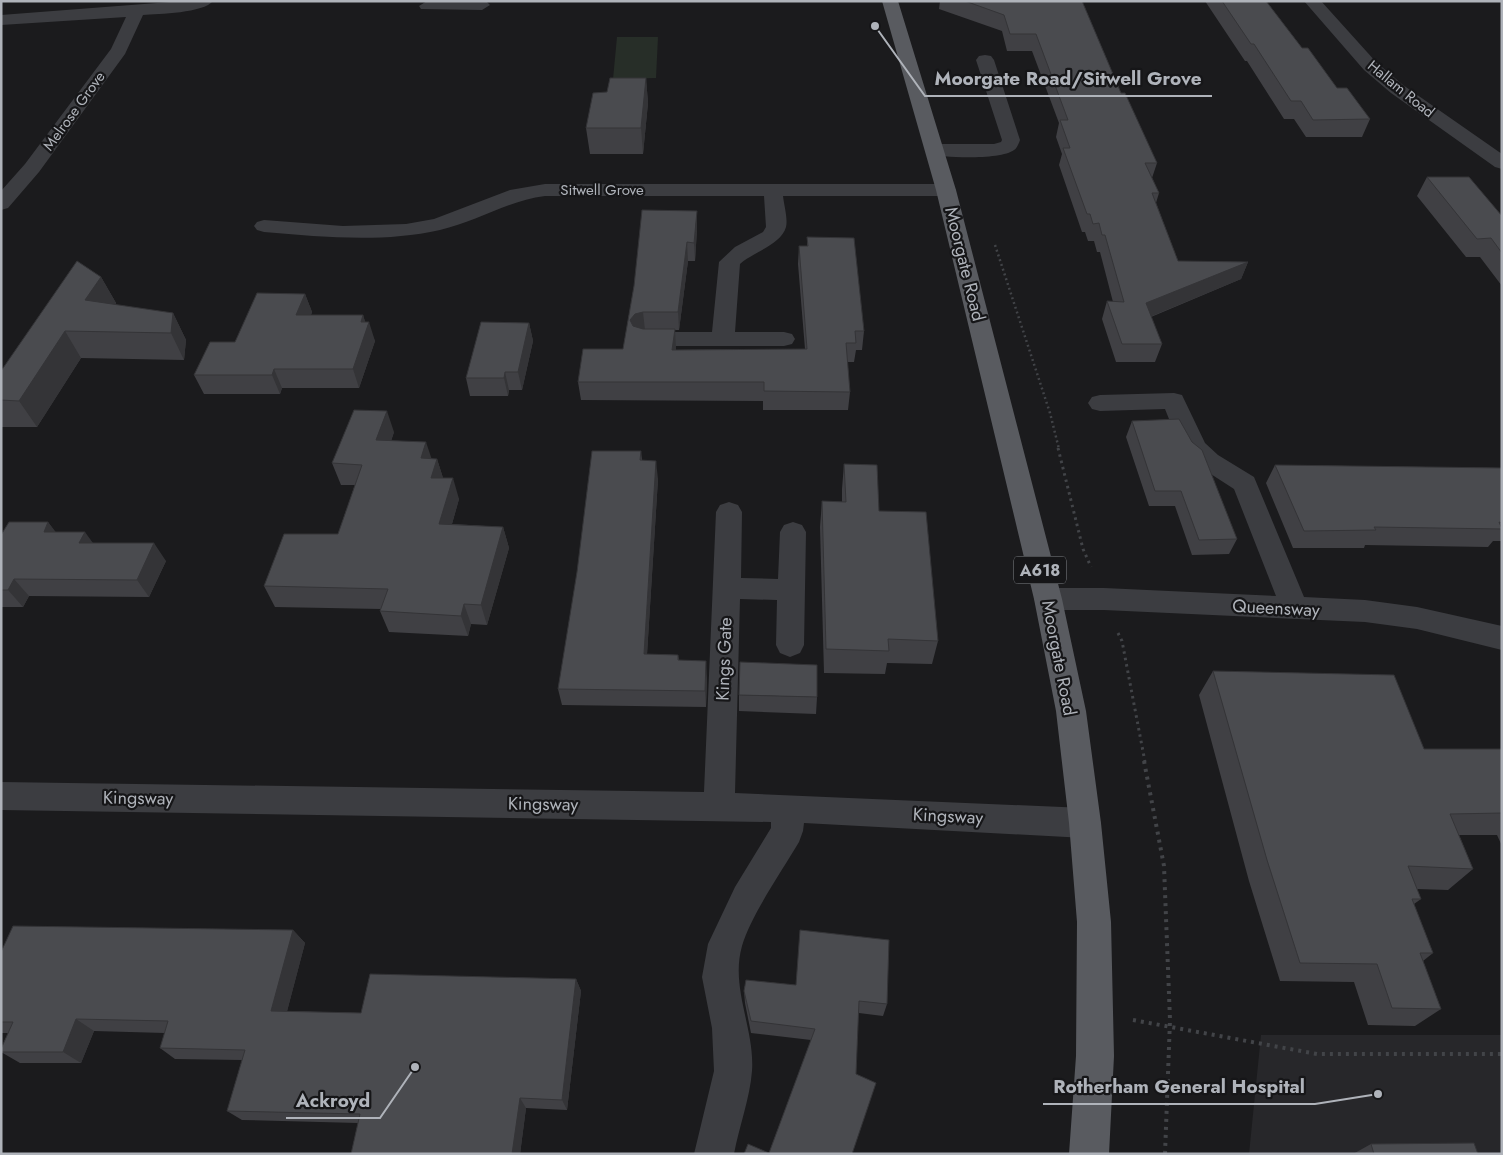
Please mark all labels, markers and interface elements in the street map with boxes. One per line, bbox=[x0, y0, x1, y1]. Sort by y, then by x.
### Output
street label: Hallam Road bbox=[1363, 55, 1439, 123]
callout: Moorgate Road/Sitwell Grove bbox=[925, 62, 1212, 96]
text: Moorgate Road/Sitwell Grove bbox=[934, 65, 1202, 92]
street label: Melrose Grove bbox=[38, 67, 110, 155]
street label: Sitwell Grove bbox=[560, 179, 644, 201]
street label: Moorgate Road bbox=[938, 204, 992, 324]
road number: A618 bbox=[1014, 556, 1066, 584]
street label: Queensway bbox=[1232, 593, 1320, 623]
street label: Moorgate Road bbox=[1035, 598, 1083, 718]
street label: Kings Gate bbox=[710, 617, 738, 701]
street label: Kingsway bbox=[103, 784, 174, 812]
street label: Kingsway bbox=[508, 790, 579, 818]
street label: Kingsway bbox=[912, 801, 984, 831]
callout: Rotherham General Hospital bbox=[1043, 1070, 1315, 1104]
text: Rotherham General Hospital bbox=[1053, 1073, 1305, 1100]
callout: Ackroyd bbox=[286, 1084, 380, 1118]
text: Ackroyd bbox=[295, 1087, 370, 1114]

